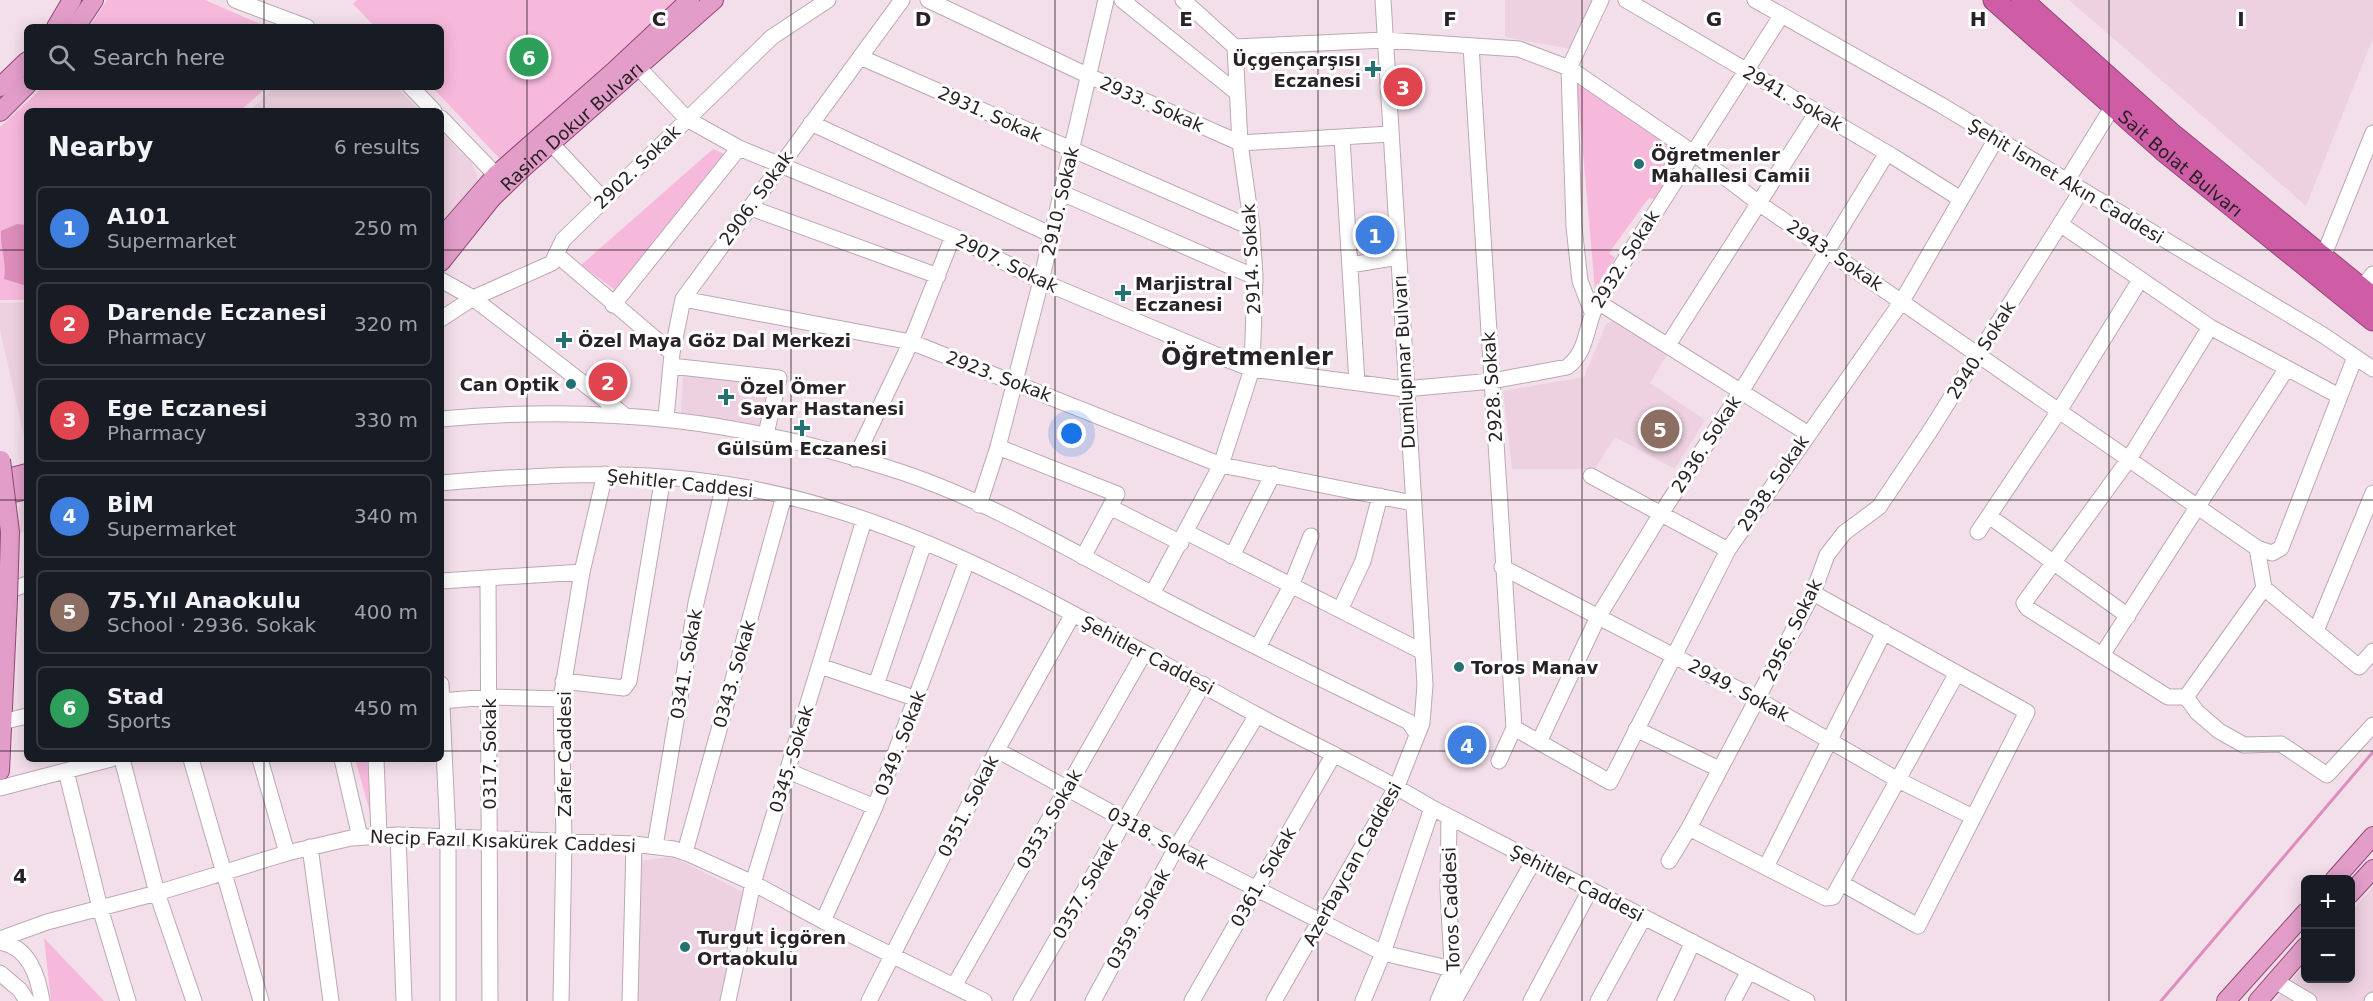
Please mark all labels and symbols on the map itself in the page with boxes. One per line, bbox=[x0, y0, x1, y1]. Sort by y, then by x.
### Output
text: C bbox=[652, 7, 666, 31]
text: D bbox=[915, 7, 931, 31]
text: E bbox=[1179, 7, 1193, 31]
text: F bbox=[1443, 7, 1457, 31]
text: G bbox=[1706, 7, 1722, 31]
text: H bbox=[1970, 7, 1986, 31]
text: I bbox=[2237, 7, 2245, 31]
pin: 6 bbox=[510, 34, 548, 80]
place label: Üçgençarşısı Eczanesi bbox=[1232, 49, 1361, 91]
street label: Rasim Dokur Bulvarı bbox=[496, 57, 647, 195]
street label: 2941. Sokak bbox=[1740, 61, 1847, 135]
marker: Üçgençarşısı Eczanesi bbox=[1366, 62, 1380, 76]
pin: 3 bbox=[1384, 64, 1422, 110]
street label: 2933. Sokak bbox=[1097, 72, 1208, 136]
street label: 2931. Sokak bbox=[935, 82, 1046, 146]
street label: Sait Bolat Bulvarı bbox=[2114, 105, 2247, 221]
street label: Şehit İsmet Akın Caddesi bbox=[1964, 114, 2168, 248]
street label: 2902. Sokak bbox=[590, 120, 685, 213]
street label: 2910. Sokak bbox=[1037, 144, 1083, 258]
place label: Öğretmenler Mahallesi Camii bbox=[1651, 144, 1810, 186]
street label: 2906. Sokak bbox=[715, 146, 798, 249]
marker: Öğretmenler Mahallesi Camii bbox=[1632, 157, 1646, 171]
street label: 2914. Sokak bbox=[1238, 202, 1264, 315]
street label: 2932. Sokak bbox=[1587, 206, 1664, 312]
pin: 1 bbox=[1356, 212, 1394, 258]
street label: 2943. Sokak bbox=[1783, 215, 1887, 295]
street label: 2907. Sokak bbox=[952, 229, 1062, 297]
place label: Marjistral Eczanesi bbox=[1135, 273, 1233, 315]
street label: Dumlupınar Bulvarı bbox=[1389, 275, 1419, 449]
marker: Marjistral Eczanesi bbox=[1116, 286, 1130, 300]
street label: 2940. Sokak bbox=[1943, 297, 2020, 403]
place label: Özel Maya Göz Dal Merkezi bbox=[578, 330, 851, 351]
street label: 2928. Sokak bbox=[1478, 330, 1506, 443]
marker: Özel Maya Göz Dal Merkezi bbox=[555, 331, 573, 349]
district label: Öğretmenler bbox=[1161, 341, 1333, 371]
street label: 2923. Sokak bbox=[943, 346, 1055, 406]
pin: 2 bbox=[588, 360, 628, 404]
place label: Can Optik bbox=[460, 374, 560, 395]
marker: Can Optik bbox=[564, 377, 578, 391]
place label: Özel Ömer Sayar Hastanesi bbox=[740, 377, 904, 419]
marker: Özel Ömer Sayar Hastanesi bbox=[717, 388, 735, 406]
street label: 2936. Sokak bbox=[1667, 391, 1745, 496]
pin: 5 bbox=[1640, 406, 1680, 452]
your location bbox=[1057, 419, 1086, 448]
marker: Gülsüm Eczanesi bbox=[795, 421, 809, 435]
street label: 2938. Sokak bbox=[1733, 431, 1813, 535]
place label: Gülsüm Eczanesi bbox=[717, 438, 887, 459]
street label: Şehitler Caddesi bbox=[606, 465, 754, 501]
street label: 2956. Sokak bbox=[1758, 575, 1826, 685]
street label: 0341. Sokak bbox=[666, 607, 706, 721]
street label: Şehitler Caddesi bbox=[1078, 611, 1218, 699]
street label: 0343. Sokak bbox=[709, 617, 760, 730]
street label: 2949. Sokak bbox=[1685, 655, 1794, 726]
place label: Toros Manav bbox=[1471, 657, 1598, 678]
marker: Toros Manav bbox=[1452, 660, 1466, 674]
street label: 0349. Sokak bbox=[870, 687, 930, 799]
street label: Zafer Caddesi bbox=[554, 691, 575, 817]
street label: 0317. Sokak bbox=[479, 698, 500, 810]
street label: 0345. Sokak bbox=[765, 702, 817, 815]
pin: 4 bbox=[1448, 722, 1486, 768]
street label: 0351. Sokak bbox=[933, 751, 1003, 860]
street label: 0353. Sokak bbox=[1012, 765, 1086, 872]
street label: Azerbaycan Caddesi bbox=[1298, 779, 1406, 949]
street label: 0318. Sokak bbox=[1104, 803, 1213, 874]
street label: 0361. Sokak bbox=[1226, 823, 1300, 930]
street label: Necip Fazıl Kısakürek Caddesi bbox=[370, 826, 636, 856]
street label: 0357. Sokak bbox=[1048, 835, 1122, 942]
street label: Şehitler Caddesi bbox=[1507, 840, 1647, 926]
street label: Toros Caddesi bbox=[1438, 847, 1464, 972]
text: 4 bbox=[13, 864, 27, 888]
street label: 0359. Sokak bbox=[1102, 865, 1174, 973]
place label: Turgut İçgören Ortaokulu bbox=[697, 927, 846, 969]
marker: Turgut İçgören Ortaokulu bbox=[678, 940, 692, 954]

